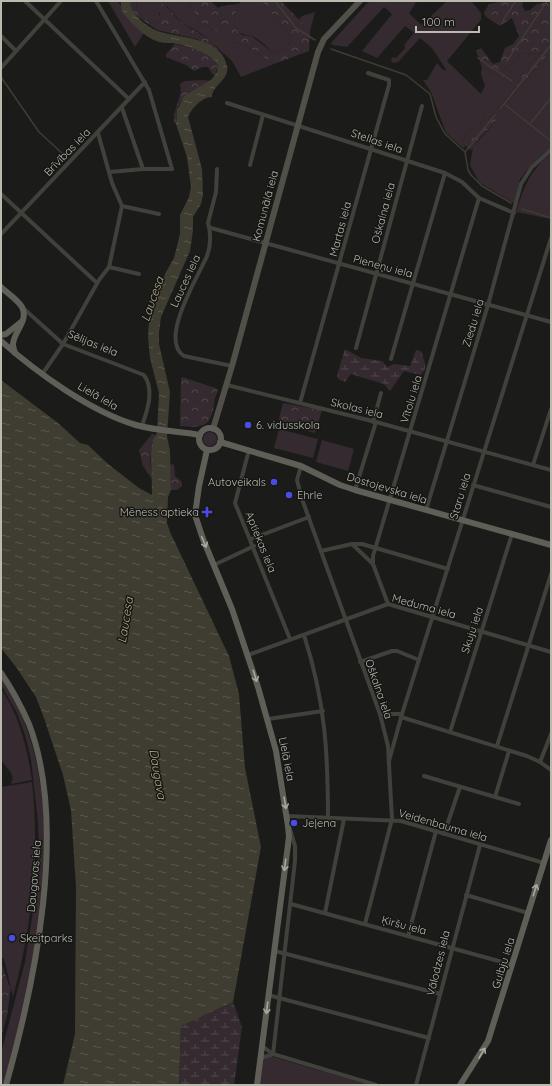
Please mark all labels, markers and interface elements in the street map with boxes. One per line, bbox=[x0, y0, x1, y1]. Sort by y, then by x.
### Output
scale bar bbox=[416, 8, 479, 34]
text: 100 m bbox=[422, 14, 455, 29]
street label: Brīvības iela bbox=[41, 125, 93, 179]
street label: Stellas iela bbox=[349, 126, 405, 156]
street label: Komunālā iela bbox=[249, 169, 281, 243]
street label: Oškalna iela bbox=[368, 181, 398, 245]
street label: Martas iela bbox=[326, 200, 354, 258]
street label: Pieneņu iela bbox=[352, 251, 414, 281]
street label: Lauces iela bbox=[167, 252, 203, 310]
water label: Laucesa bbox=[137, 274, 167, 323]
street label: Ziedu iela bbox=[459, 297, 487, 349]
street label: Sēlijas iela bbox=[66, 327, 120, 359]
street label: Vītolu iela bbox=[397, 373, 425, 425]
street label: Lielā iela bbox=[75, 379, 121, 413]
street label: Skolas iela bbox=[329, 395, 385, 421]
place label: 6. vidusskola bbox=[256, 418, 320, 432]
marker: 6. vidusskola bbox=[243, 420, 253, 430]
street label: Dostojevska iela bbox=[345, 469, 429, 507]
street label: Staru iela bbox=[446, 471, 474, 521]
place label: Autoveikals bbox=[208, 475, 266, 489]
marker: Autoveikals bbox=[269, 477, 279, 487]
place label: Ehrle bbox=[297, 488, 322, 502]
marker: Ehrle bbox=[284, 490, 294, 500]
place label: Mēness aptieka bbox=[120, 505, 199, 519]
marker: Mēness aptieka bbox=[202, 507, 212, 517]
street label: Aptiekas iela bbox=[242, 509, 280, 575]
one-way arrow bbox=[201, 535, 208, 547]
street label: Meduma iela bbox=[390, 591, 458, 621]
water label: Laucesa bbox=[114, 595, 136, 644]
street label: Skuju iela bbox=[458, 605, 486, 655]
street label: Oškalna iela bbox=[362, 657, 396, 721]
one-way arrow bbox=[252, 670, 259, 683]
street label: Lielā iela bbox=[276, 736, 298, 782]
water label: Daugava bbox=[146, 748, 170, 801]
one-way arrow bbox=[281, 796, 289, 809]
street label: Veidenbauma iela bbox=[397, 806, 489, 844]
place label: Jeļena bbox=[302, 816, 336, 830]
marker: Jeļena bbox=[289, 818, 299, 828]
street label: Daugavas iela bbox=[24, 839, 44, 913]
one-way arrow bbox=[282, 858, 289, 871]
one-way arrow bbox=[532, 884, 540, 896]
street label: Ķiršu iela bbox=[380, 912, 428, 938]
street label: Vālodzes iela bbox=[423, 929, 453, 997]
place label: Skeitparks bbox=[20, 931, 73, 945]
marker: Skeitparks bbox=[7, 933, 17, 943]
street label: Gulbju iela bbox=[489, 936, 517, 990]
one-way arrow bbox=[263, 1001, 271, 1014]
one-way arrow bbox=[478, 1047, 486, 1059]

